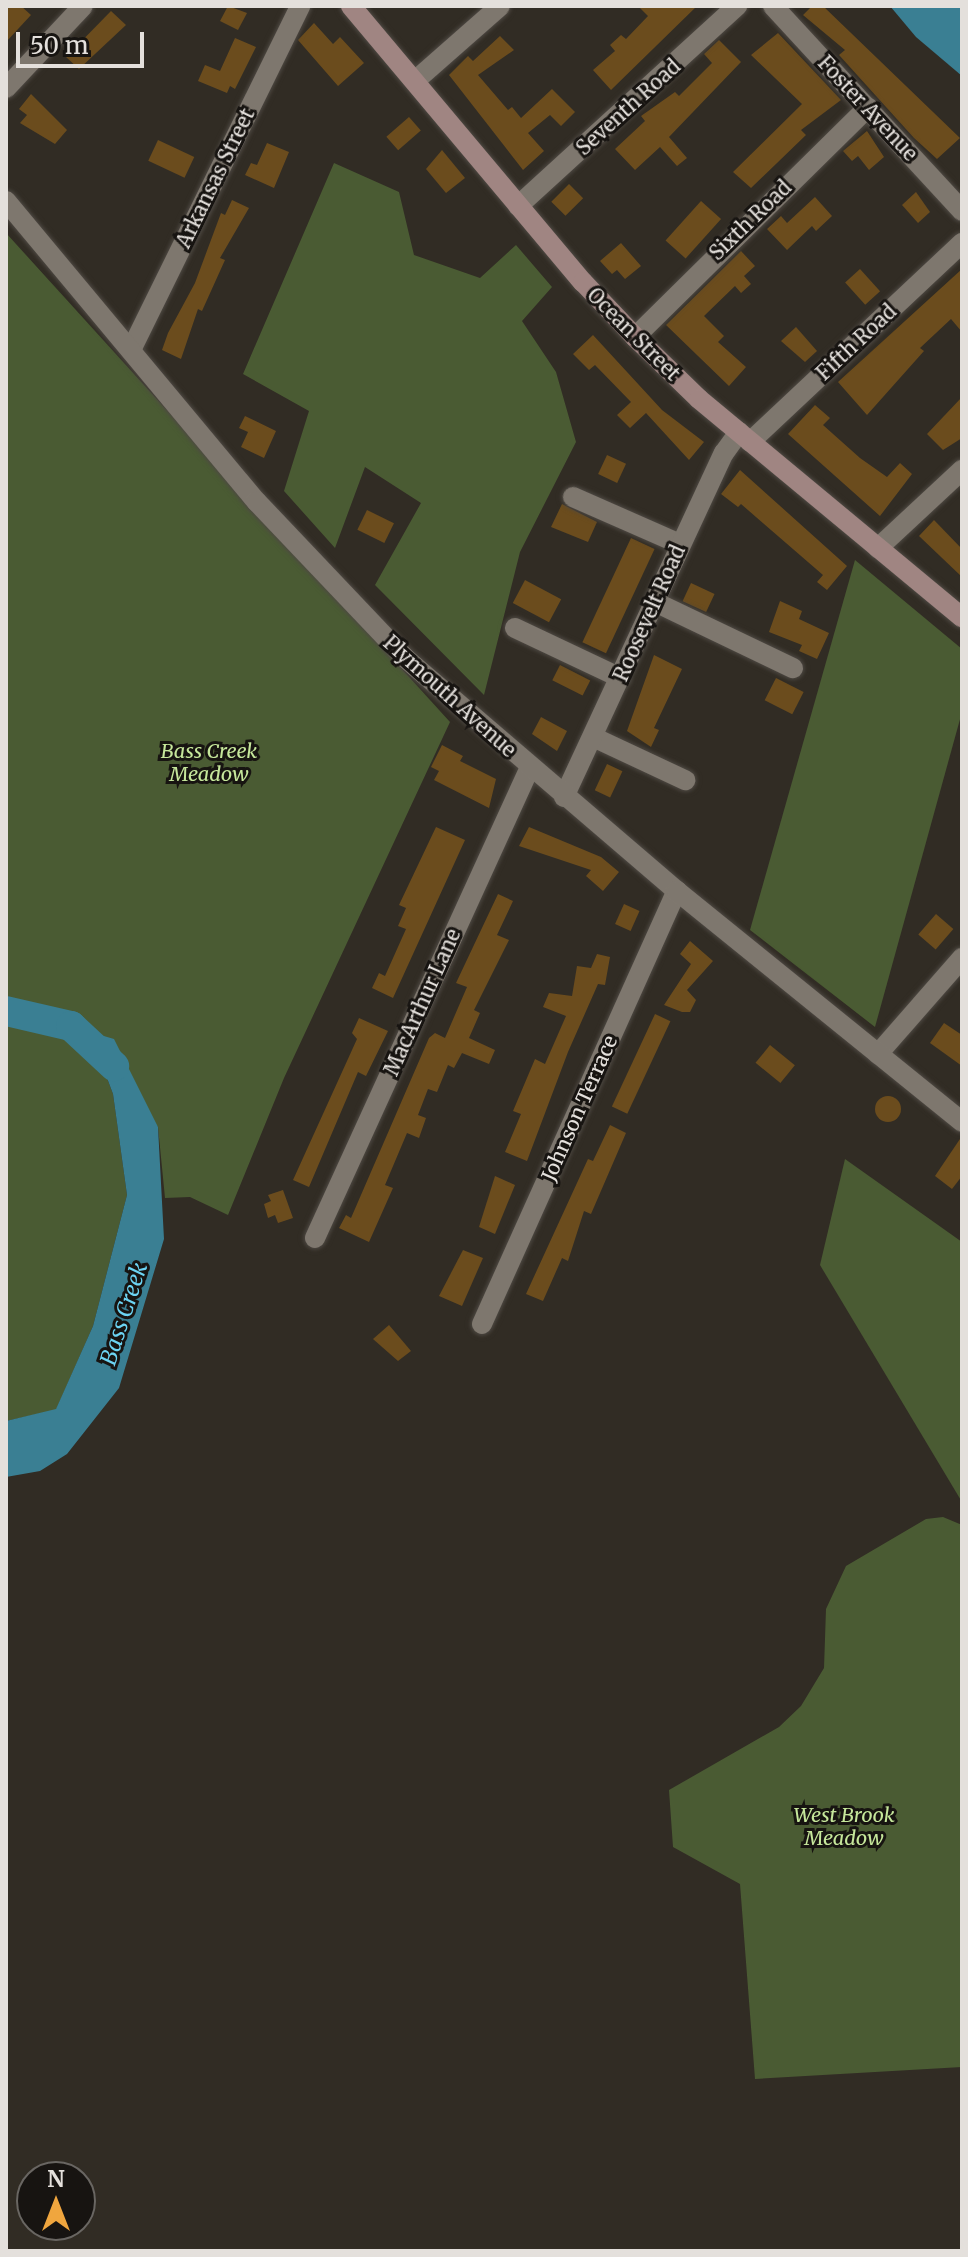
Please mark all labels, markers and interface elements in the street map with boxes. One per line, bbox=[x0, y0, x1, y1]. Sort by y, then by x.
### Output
scale bar bbox=[20, 16, 148, 66]
text: 50 m bbox=[30, 30, 89, 61]
street label: Foster Avenue bbox=[813, 51, 923, 165]
street label: Seventh Road bbox=[571, 54, 685, 160]
street label: Arkansas Street bbox=[171, 104, 259, 252]
street label: Sixth Road bbox=[704, 175, 796, 265]
street label: Ocean Street bbox=[583, 283, 685, 385]
street label: Fifth Road bbox=[811, 299, 901, 385]
street label: Roosevelt Road bbox=[608, 541, 690, 685]
street label: Plymouth Avenue bbox=[379, 630, 521, 762]
park label: Bass Creek Meadow bbox=[161, 738, 257, 785]
street label: MacArthur Lane bbox=[379, 925, 465, 1079]
street label: Johnson Terrace bbox=[536, 1031, 622, 1185]
water label: Bass Creek bbox=[95, 1260, 153, 1368]
park label: West Brook Meadow bbox=[793, 1803, 895, 1850]
north arrow bbox=[16, 2161, 96, 2241]
text: N bbox=[47, 2165, 65, 2193]

